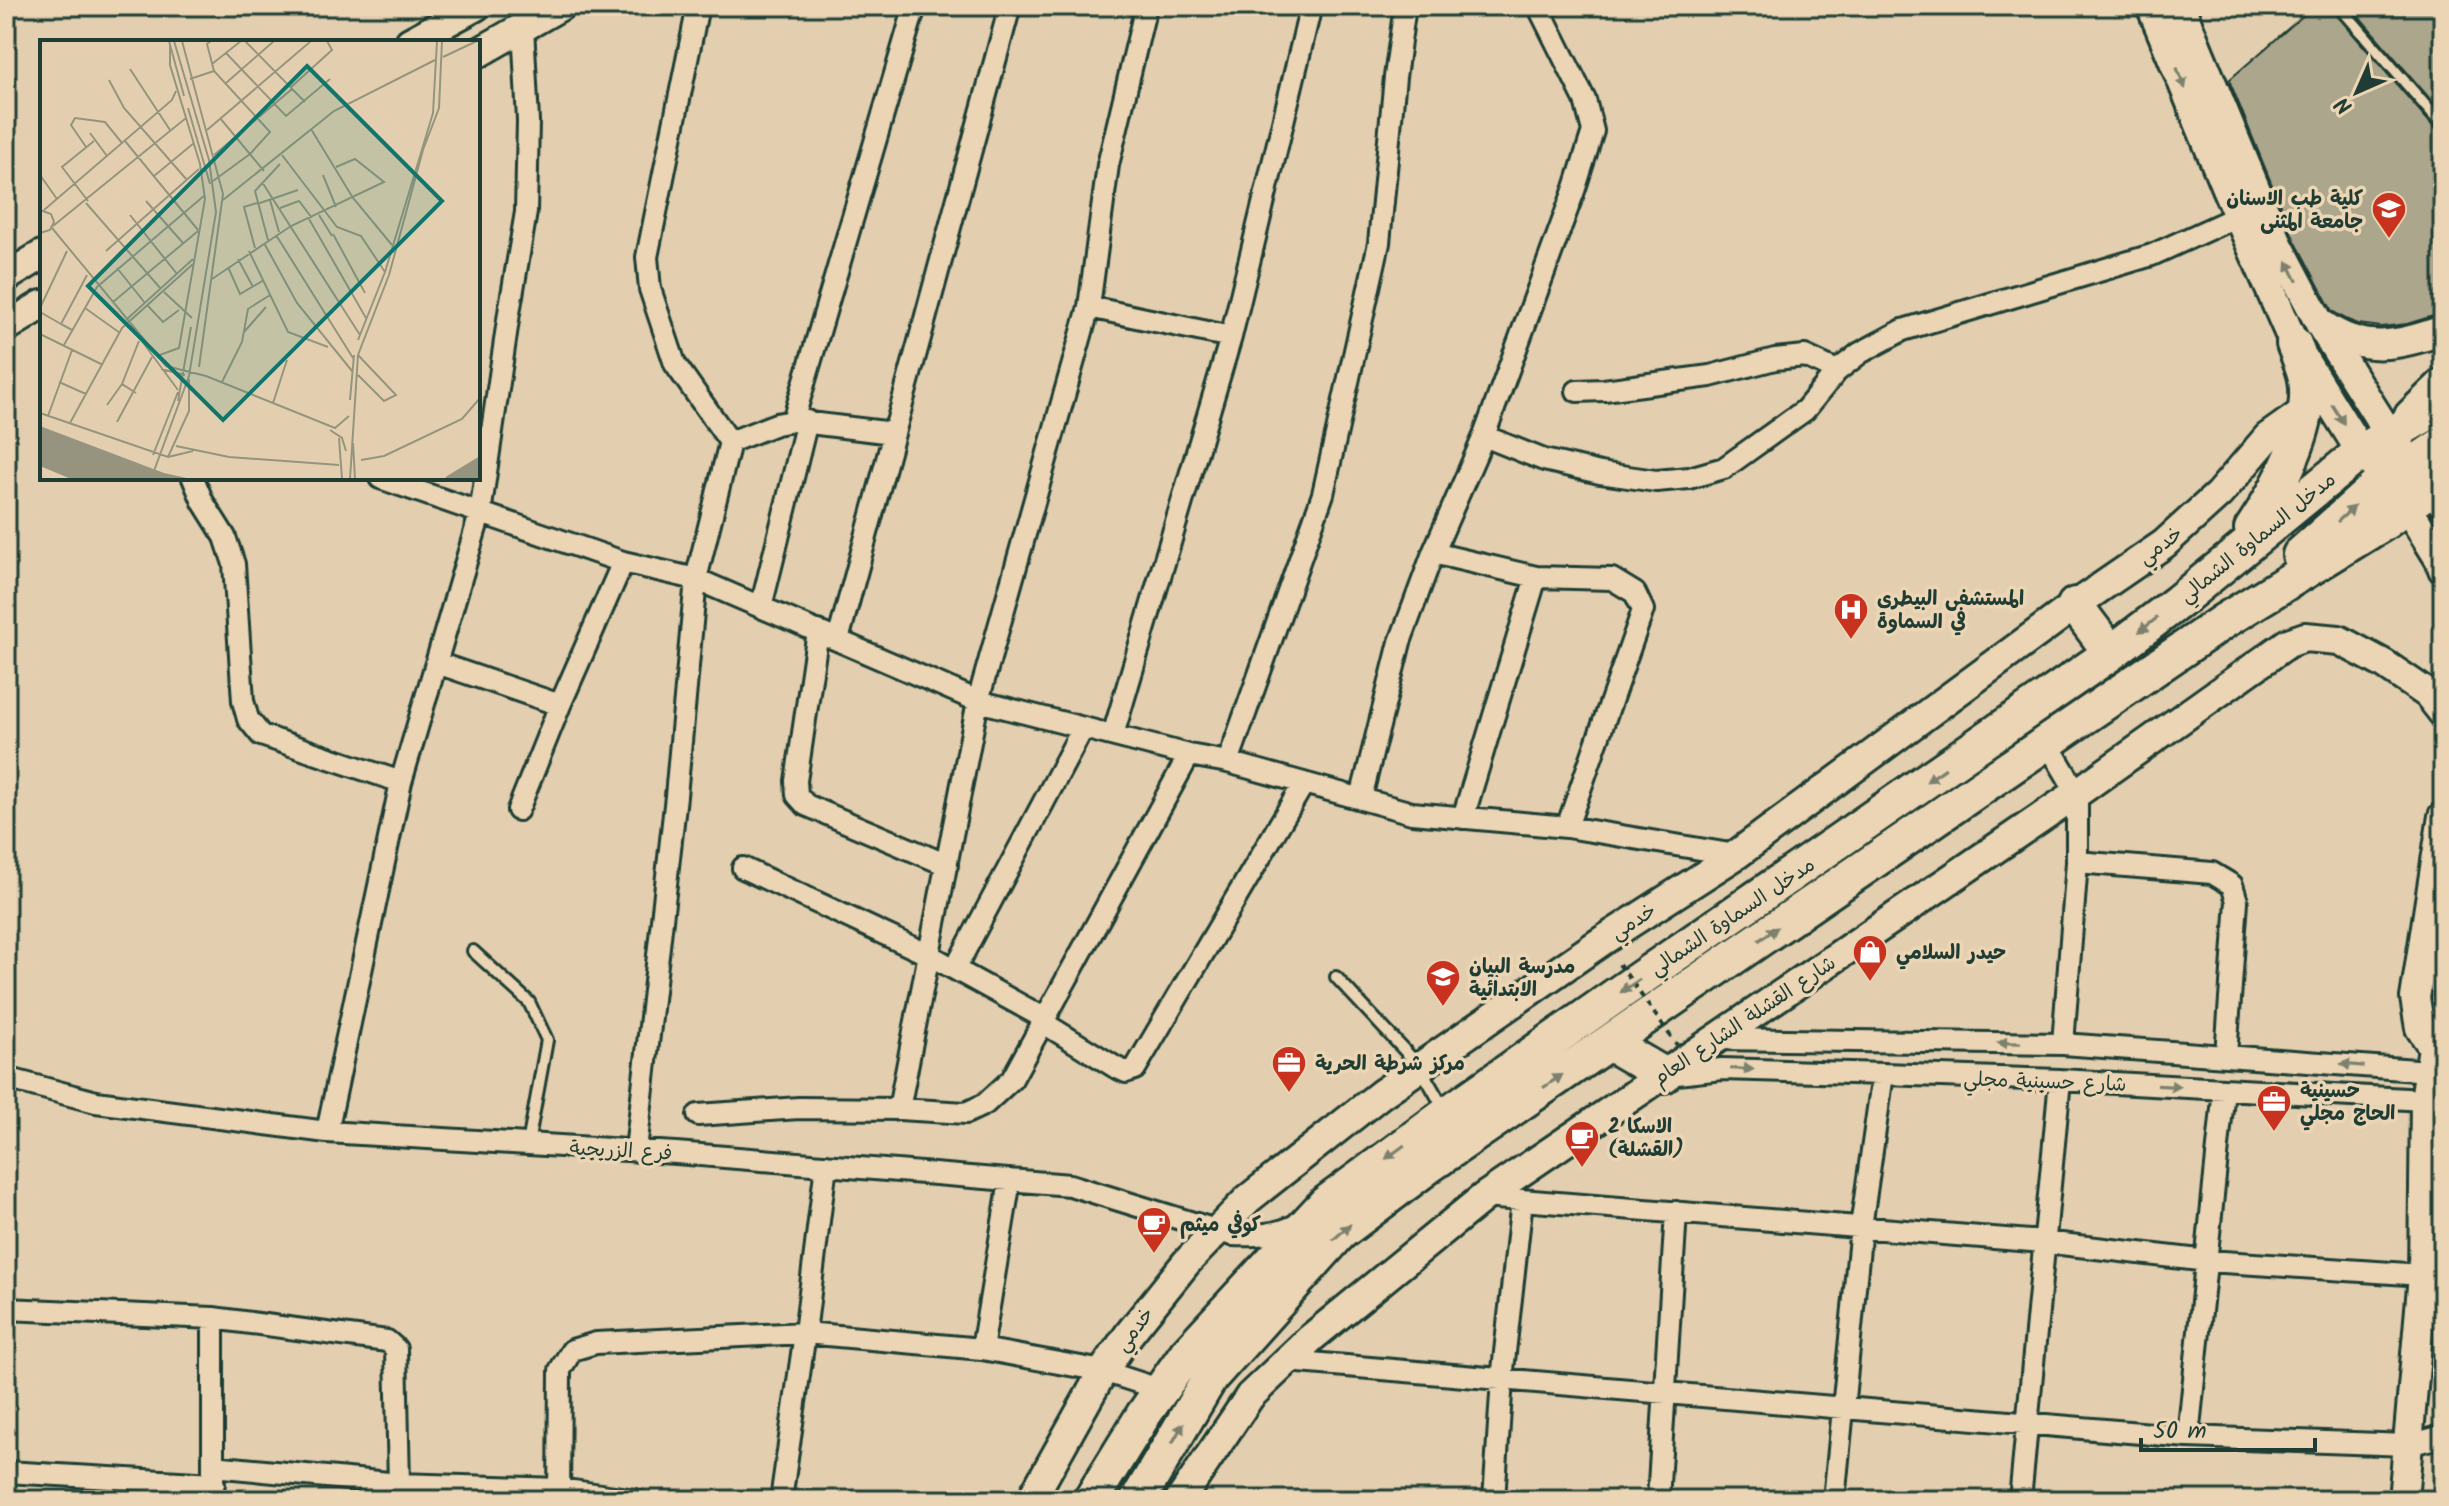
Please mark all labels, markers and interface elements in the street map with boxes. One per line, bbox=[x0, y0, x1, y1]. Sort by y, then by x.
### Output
inset map bbox=[40, 40, 480, 480]
north arrow bbox=[2317, 52, 2397, 132]
one-way arrow bbox=[2174, 66, 2187, 90]
text: N bbox=[2327, 87, 2362, 122]
place label: كلية طب الاسنان جامعة المثنى bbox=[2226, 184, 2363, 239]
school or university icon: كلية طب الاسنان جامعة المثنى bbox=[2370, 190, 2408, 240]
one-way arrow bbox=[2286, 259, 2299, 282]
one-way arrow bbox=[2331, 403, 2345, 425]
street label: مدخل السماوة الشمالي bbox=[2173, 465, 2344, 612]
one-way arrow bbox=[2337, 506, 2356, 524]
street label: خدمي bbox=[2132, 519, 2191, 574]
place label: المستشفى البيطري في السماوة bbox=[1877, 584, 2024, 639]
hospital icon: المستشفى البيطري في السماوة bbox=[1832, 591, 1870, 641]
one-way arrow bbox=[2138, 616, 2158, 632]
one-way arrow bbox=[1926, 767, 1947, 782]
street label: مدخل السماوة الشمالي bbox=[1644, 850, 1822, 985]
street label: خدمي bbox=[1605, 896, 1664, 950]
one-way arrow bbox=[1757, 927, 1778, 942]
shop icon: حيدر السلامي bbox=[1851, 933, 1889, 983]
place label: حيدر السلامي bbox=[1896, 938, 2006, 970]
street label: شارع القشلة الشارع العام bbox=[1647, 948, 1843, 1095]
place label: مدرسة البيان الابتدائية bbox=[1469, 952, 1575, 1007]
school or university icon: مدرسة البيان الابتدائية bbox=[1424, 958, 1462, 1008]
one-way arrow bbox=[1619, 978, 1640, 993]
one-way arrow bbox=[1996, 1037, 2021, 1050]
office icon: مركز شرطة الحرية bbox=[1270, 1044, 1308, 1094]
place label: مركز شرطة الحرية bbox=[1315, 1049, 1465, 1081]
one-way arrow bbox=[2339, 1058, 2364, 1071]
one-way arrow bbox=[1730, 1063, 1755, 1076]
street label: شارع حسينية مجلي bbox=[1963, 1064, 2127, 1102]
one-way arrow bbox=[1542, 1074, 1564, 1089]
place label: حسينية الحاج مجلي bbox=[2300, 1076, 2395, 1131]
one-way arrow bbox=[2157, 1080, 2182, 1093]
office icon: حسينية الحاج مجلي bbox=[2255, 1083, 2293, 1133]
place label: الاسكا 2 (القشلة) bbox=[1608, 1112, 1684, 1167]
cafe icon: الاسكا 2 (القشلة) bbox=[1563, 1119, 1601, 1169]
street label: فرع الزريجية bbox=[569, 1133, 673, 1171]
one-way arrow bbox=[1384, 1144, 1405, 1159]
cafe icon: كوفي ميثم bbox=[1135, 1205, 1173, 1255]
place label: كوفي ميثم bbox=[1180, 1210, 1261, 1242]
one-way arrow bbox=[1332, 1224, 1351, 1242]
street label: خدمي bbox=[1108, 1301, 1163, 1360]
scale bar bbox=[2141, 1402, 2315, 1452]
text: 50 m bbox=[2153, 1412, 2207, 1451]
one-way arrow bbox=[1171, 1422, 1185, 1444]

